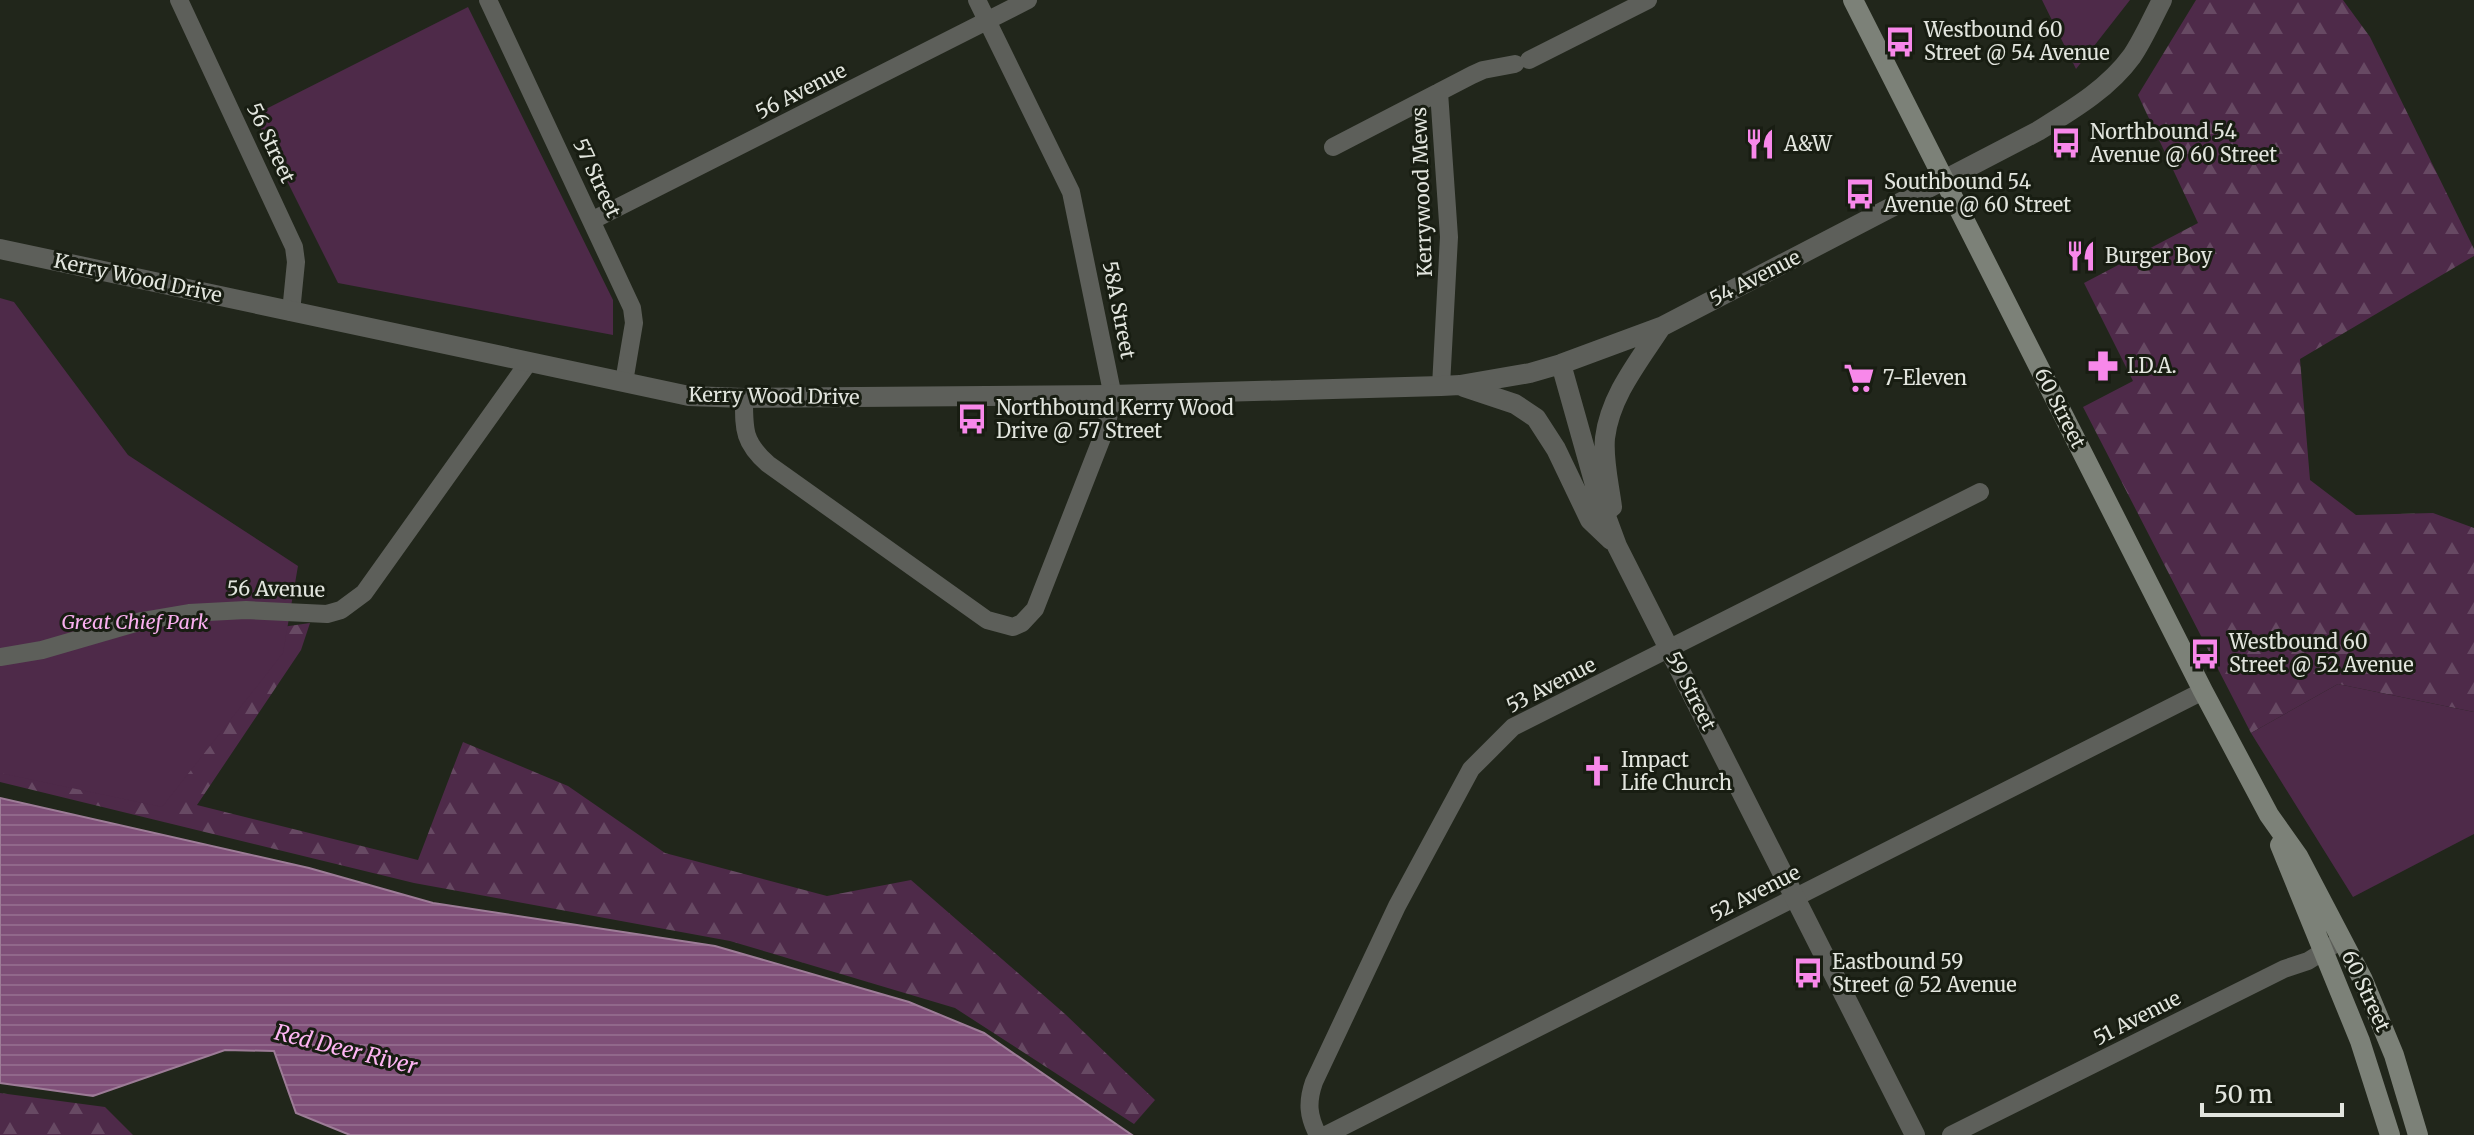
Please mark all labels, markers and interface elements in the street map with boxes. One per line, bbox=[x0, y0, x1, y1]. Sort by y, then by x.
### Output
place label: Westbound 60 Street @ 54 Avenue bbox=[1923, 17, 2110, 65]
bus stop icon: Westbound 60 Street @ 54 Avenue bbox=[1883, 25, 1917, 59]
street label: 56 Avenue bbox=[751, 57, 850, 124]
street label: 56 Street bbox=[242, 99, 301, 187]
street label: Kerrywood Mews bbox=[1406, 107, 1437, 277]
place label: Northbound 54 Avenue @ 60 Street bbox=[2089, 119, 2277, 167]
bus stop icon: Northbound 54 Avenue @ 60 Street bbox=[2049, 126, 2083, 160]
restaurant icon: A&W bbox=[1743, 127, 1777, 161]
place label: A&W bbox=[1783, 131, 1833, 156]
street label: 57 Street bbox=[568, 134, 627, 221]
place label: Southbound 54 Avenue @ 60 Street bbox=[1883, 169, 2071, 217]
bus stop icon: Southbound 54 Avenue @ 60 Street bbox=[1843, 177, 1877, 211]
restaurant icon: Burger Boy bbox=[2064, 239, 2098, 273]
place label: Burger Boy bbox=[2105, 243, 2213, 268]
street label: 54 Avenue bbox=[1705, 244, 1804, 311]
street label: Kerry Wood Drive bbox=[52, 247, 224, 308]
street label: 58A Street bbox=[1098, 259, 1141, 361]
pharmacy icon: I.D.A. bbox=[2086, 349, 2120, 383]
place label: I.D.A. bbox=[2127, 353, 2177, 378]
supermarket icon: 7-Eleven bbox=[1842, 361, 1876, 395]
street label: 60 Street bbox=[2030, 363, 2091, 452]
place label: 7-Eleven bbox=[1883, 365, 1967, 390]
street label: Kerry Wood Drive bbox=[688, 382, 860, 409]
place label: Northbound Kerry Wood Drive @ 57 Street bbox=[996, 395, 1234, 443]
bus stop icon: Northbound Kerry Wood Drive @ 57 Street bbox=[955, 402, 989, 436]
street label: 56 Avenue bbox=[227, 575, 325, 602]
park label: Great Chief Park bbox=[61, 609, 209, 634]
place label: Westbound 60 Street @ 52 Avenue bbox=[2228, 629, 2414, 677]
bus stop icon: Westbound 60 Street @ 52 Avenue bbox=[2188, 637, 2222, 671]
street label: 59 Street bbox=[1661, 647, 1722, 735]
street label: 53 Avenue bbox=[1502, 651, 1600, 718]
place label: Impact Life Church bbox=[1621, 747, 1732, 795]
church icon: Impact Life Church bbox=[1580, 754, 1614, 788]
street label: 52 Avenue bbox=[1706, 859, 1804, 926]
street label: 60 Street bbox=[2337, 946, 2396, 1036]
place label: Eastbound 59 Street @ 52 Avenue bbox=[1832, 949, 2017, 997]
bus stop icon: Eastbound 59 Street @ 52 Avenue bbox=[1791, 956, 1825, 990]
street label: 51 Avenue bbox=[2089, 985, 2185, 1050]
water label: Red Deer River bbox=[272, 1018, 421, 1080]
scale bar bbox=[2202, 1067, 2342, 1117]
text: 50 m bbox=[2214, 1079, 2273, 1110]

